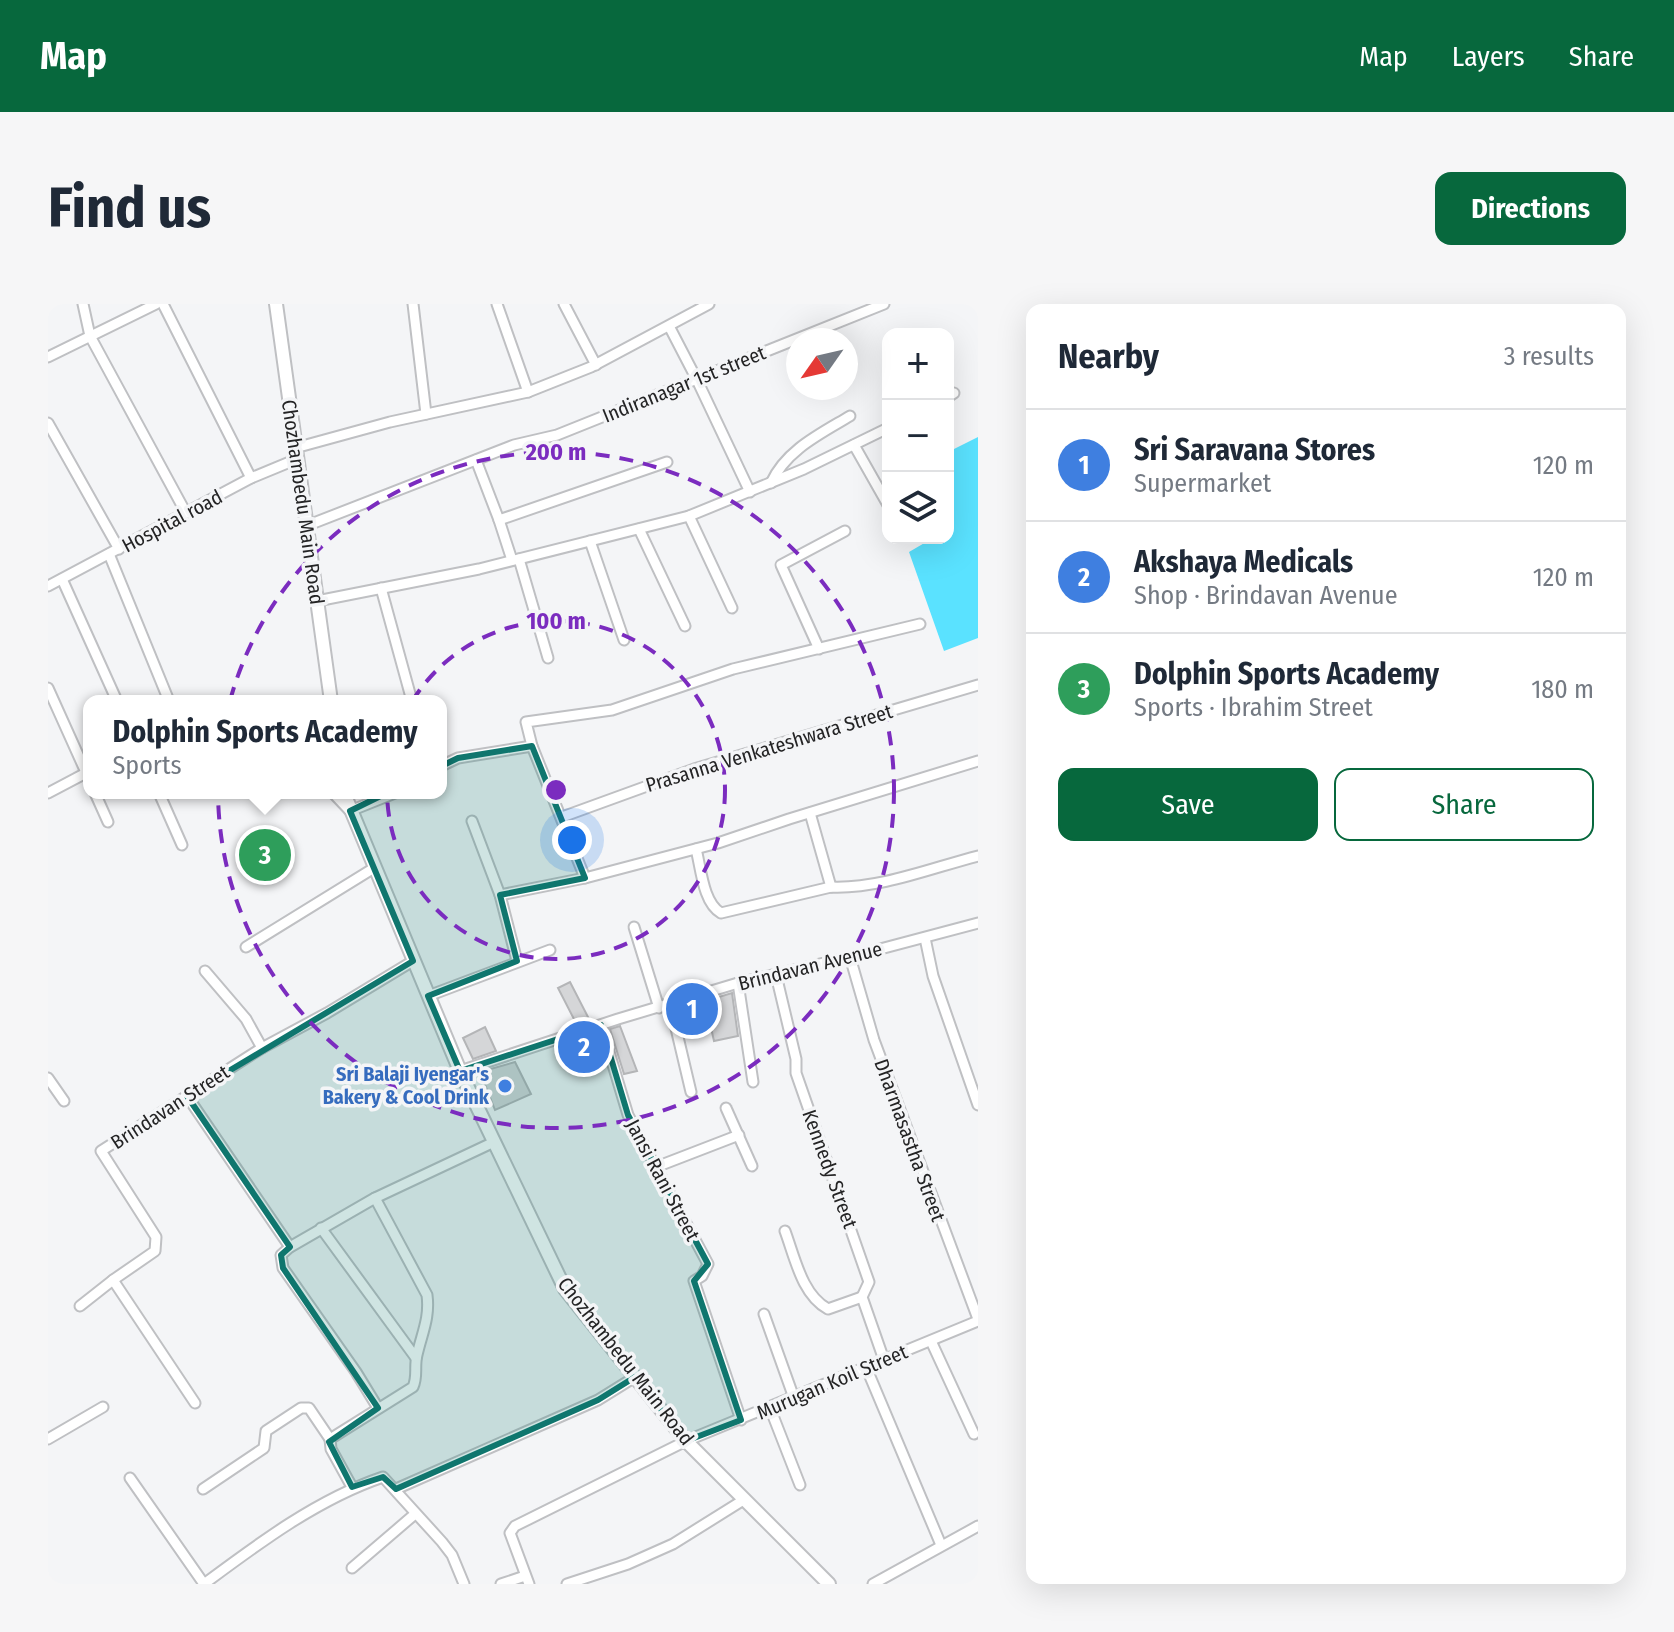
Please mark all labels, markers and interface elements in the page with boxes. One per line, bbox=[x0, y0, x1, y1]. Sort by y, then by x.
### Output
text: Map bbox=[40, 33, 107, 79]
text: Map bbox=[1359, 40, 1408, 73]
text: Layers bbox=[1452, 40, 1525, 73]
text: Share bbox=[1569, 40, 1634, 73]
button: Directions bbox=[1435, 172, 1626, 245]
text: Find us bbox=[48, 175, 211, 242]
north arrow bbox=[786, 328, 858, 400]
map controls bbox=[882, 328, 954, 544]
button: + bbox=[882, 328, 954, 400]
text: Nearby bbox=[1058, 336, 1159, 377]
street label: Indiranagar 1st street bbox=[599, 340, 769, 428]
text: 3 results bbox=[1504, 341, 1594, 372]
street label: Chozhambedu Main Road bbox=[277, 398, 329, 606]
button: − bbox=[882, 400, 954, 472]
text: Sri Saravana Stores bbox=[1134, 432, 1375, 468]
text: 200 m bbox=[525, 438, 586, 466]
text: 1 bbox=[1079, 450, 1090, 481]
text: 120 m bbox=[1533, 450, 1594, 481]
text: Supermarket bbox=[1134, 468, 1271, 499]
button: layers bbox=[882, 472, 954, 544]
street label: Hospital road bbox=[118, 485, 226, 557]
text: Akshaya Medicals bbox=[1134, 544, 1353, 580]
text: 2 bbox=[1078, 562, 1090, 593]
text: 120 m bbox=[1533, 562, 1594, 593]
text: Shop · Brindavan Avenue bbox=[1134, 580, 1398, 611]
text: 100 m bbox=[526, 607, 586, 635]
text: Dolphin Sports Academy bbox=[1134, 656, 1439, 692]
text: 3 bbox=[1078, 674, 1090, 705]
text: 180 m bbox=[1531, 674, 1594, 705]
text: Sports · Ibrahim Street bbox=[1134, 692, 1373, 723]
popup bbox=[83, 695, 447, 799]
street label: Prasanna Venkateshwara Street bbox=[643, 699, 896, 797]
text: Dolphin Sports Academy bbox=[112, 714, 418, 750]
text: Sports bbox=[112, 750, 182, 781]
button: Save bbox=[1058, 768, 1318, 841]
button: Share bbox=[1334, 768, 1594, 841]
centre of rings bbox=[542, 776, 570, 804]
your location bbox=[552, 820, 592, 860]
pin: 3 bbox=[239, 825, 291, 885]
street label: Brindavan Avenue bbox=[736, 937, 884, 995]
pin: 1 bbox=[666, 979, 718, 1039]
pin: 2 bbox=[558, 1017, 610, 1077]
street label: Dharmasastha Street bbox=[869, 1055, 951, 1225]
street label: Brindavan Street bbox=[106, 1059, 234, 1154]
place label: Sri Balaji Iyengar's Bakery & Cool Drink bbox=[323, 1062, 490, 1109]
marker: Sri Balaji Iyengar's Bakery & Cool Drink bbox=[496, 1077, 514, 1095]
street label: Kennedy Street bbox=[797, 1106, 863, 1232]
street label: Jansi Rani Street bbox=[621, 1115, 705, 1245]
street label: Chozhambedu Main Road bbox=[553, 1272, 699, 1450]
street label: Murugan Koil Street bbox=[753, 1339, 911, 1425]

